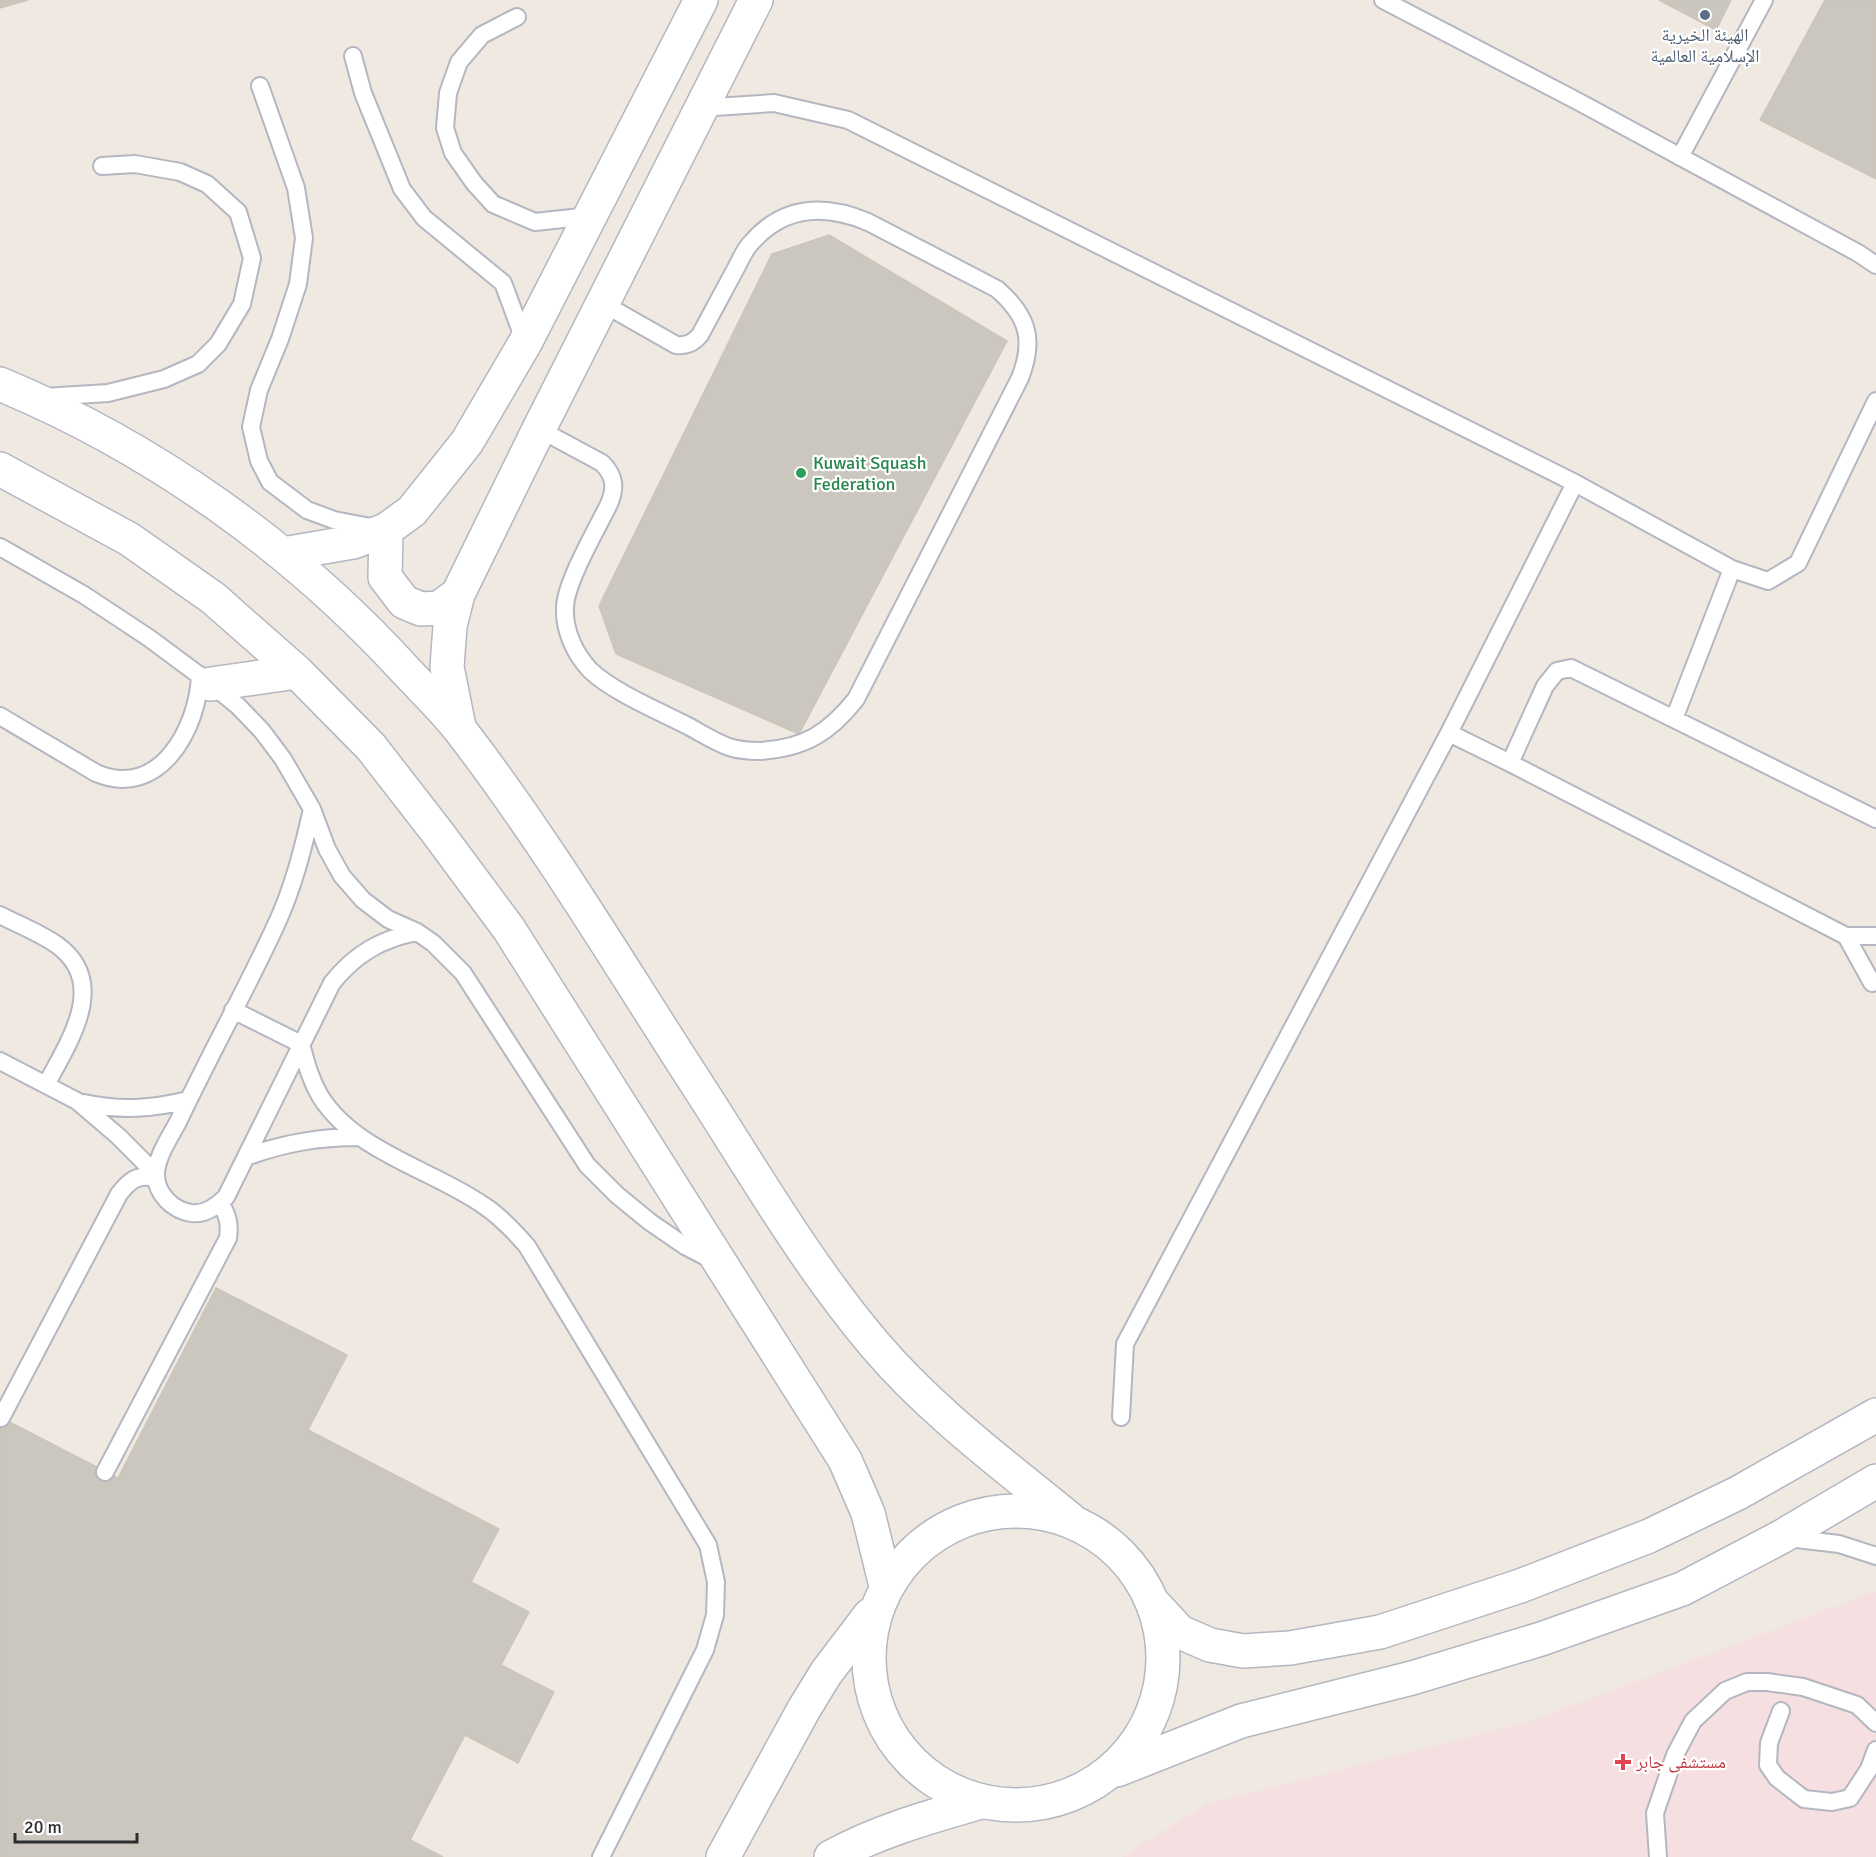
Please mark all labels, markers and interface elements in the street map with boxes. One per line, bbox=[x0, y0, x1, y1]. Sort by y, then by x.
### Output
marker: الهيئة الخيرية الإسلامية العالمية bbox=[1698, 8, 1712, 22]
place label: الهيئة الخيرية الإسلامية العالمية bbox=[1650, 24, 1760, 67]
place label: Kuwait Squash Federation bbox=[813, 452, 926, 495]
marker: Kuwait Squash Federation bbox=[794, 466, 808, 480]
place label: مستشفى جابر bbox=[1635, 1751, 1726, 1773]
marker: مستشفى جابر bbox=[1614, 1753, 1632, 1771]
scale bar bbox=[15, 1806, 136, 1844]
text: 20 m bbox=[24, 1816, 62, 1838]

